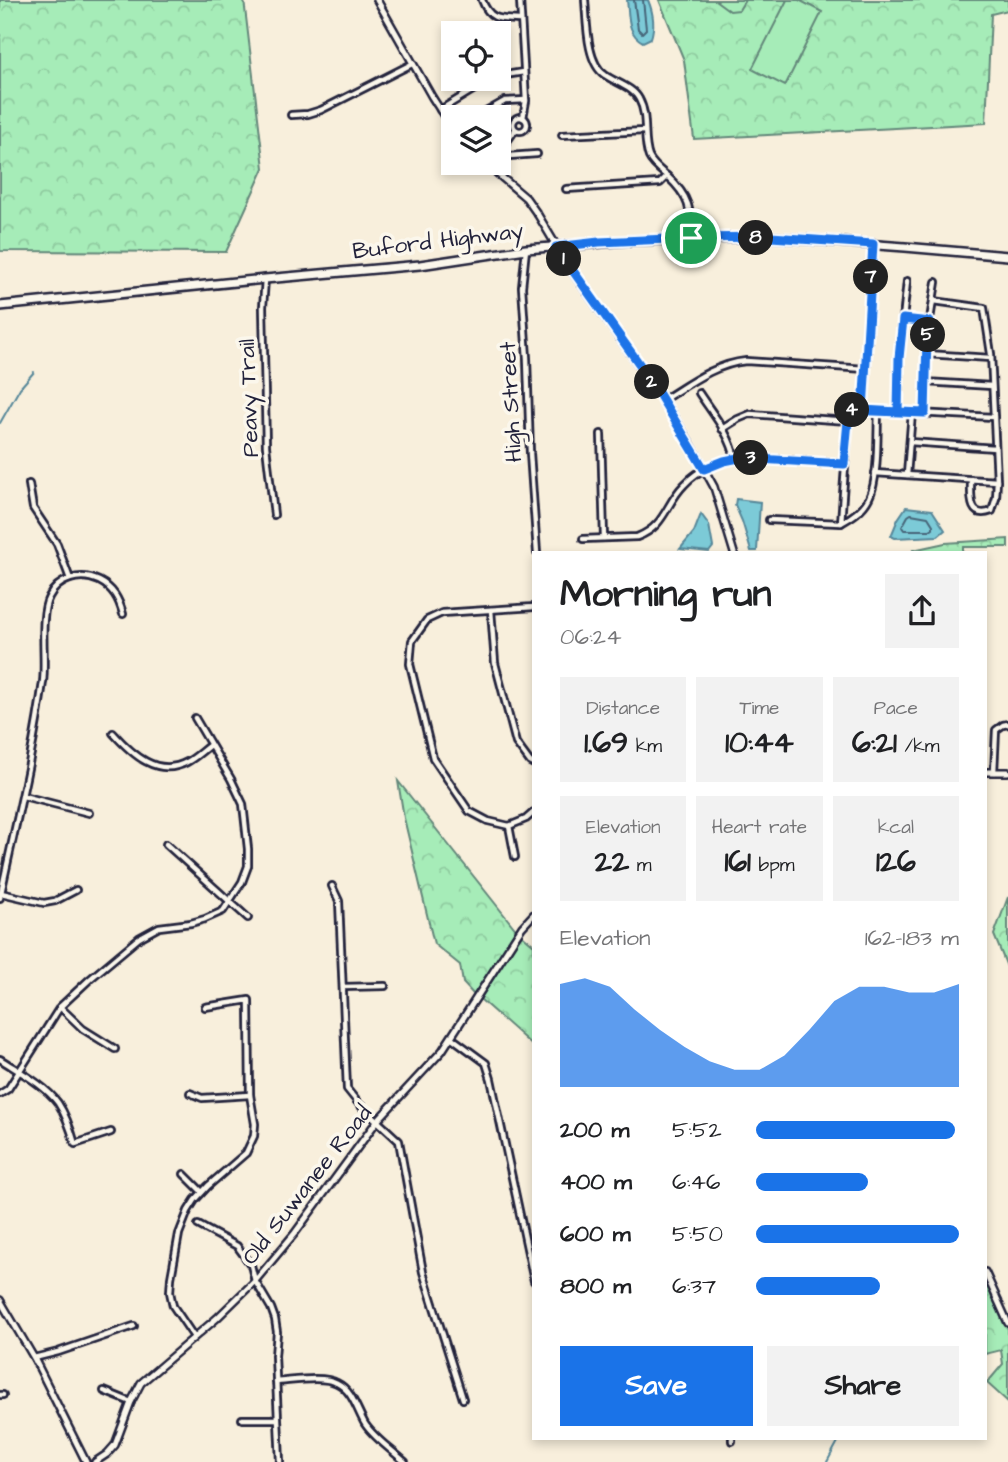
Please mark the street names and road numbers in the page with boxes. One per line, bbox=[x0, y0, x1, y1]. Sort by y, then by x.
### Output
street label: Buford Highway bbox=[351, 215, 526, 268]
street label: Peavy Trail bbox=[231, 338, 268, 458]
street label: High Street bbox=[492, 340, 531, 463]
street label: Old Suwanee Road bbox=[234, 1098, 380, 1272]

